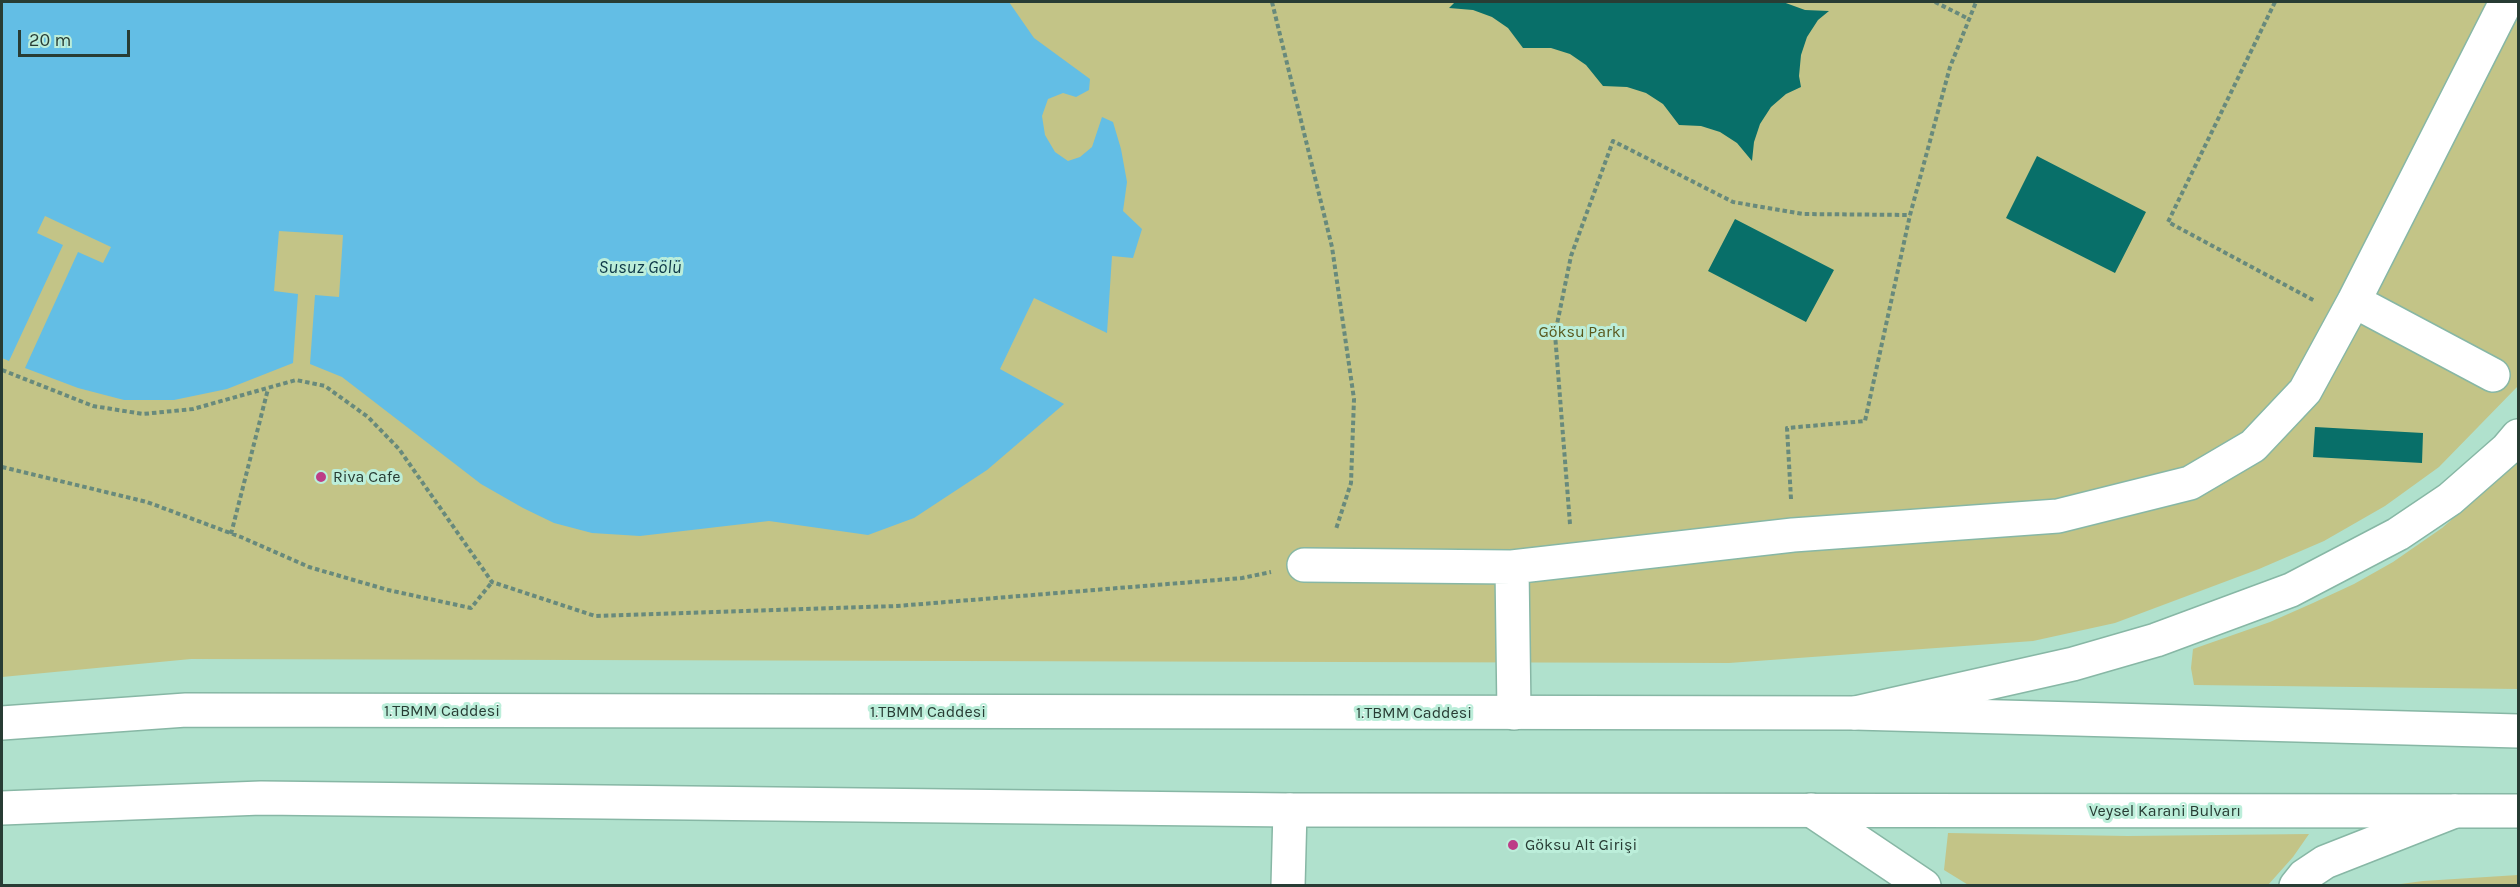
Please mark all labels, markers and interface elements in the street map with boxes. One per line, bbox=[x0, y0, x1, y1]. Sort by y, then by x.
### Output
scale bar bbox=[21, 18, 134, 56]
text: 20 m bbox=[29, 29, 71, 51]
water label: Susuz Gölü bbox=[598, 257, 682, 279]
park label: Göksu Parkı bbox=[1538, 322, 1626, 342]
place label: Riva Cafe bbox=[333, 467, 401, 487]
marker: Riva Cafe bbox=[314, 470, 328, 484]
street label: 1.TBMM Caddesi bbox=[384, 701, 500, 721]
street label: 1.TBMM Caddesi bbox=[870, 702, 986, 722]
street label: 1.TBMM Caddesi bbox=[1356, 703, 1472, 723]
street label: Veysel Karani Bulvarı bbox=[2089, 801, 2241, 821]
place label: Göksu Alt Girişi bbox=[1525, 835, 1637, 855]
marker: Göksu Alt Girişi bbox=[1506, 838, 1520, 852]

